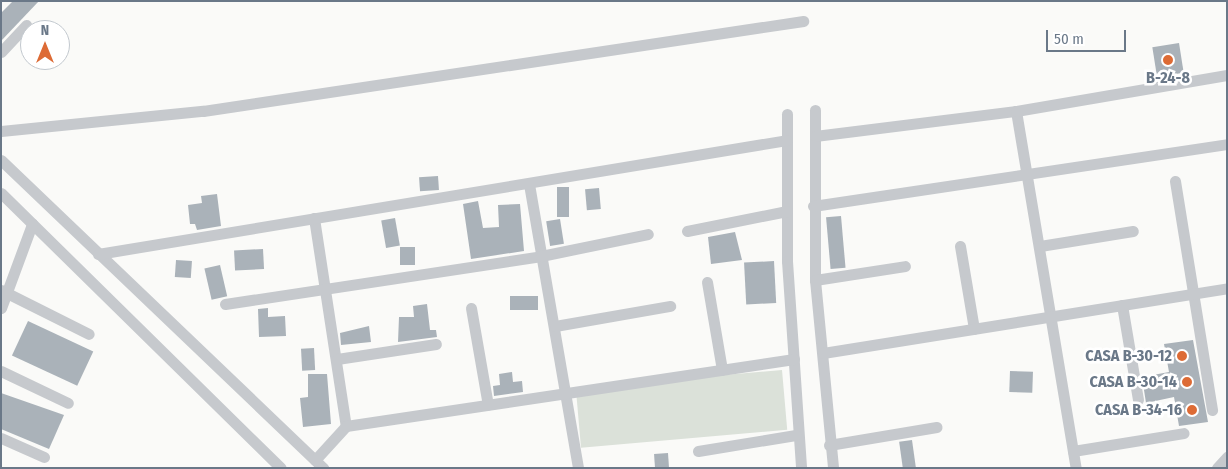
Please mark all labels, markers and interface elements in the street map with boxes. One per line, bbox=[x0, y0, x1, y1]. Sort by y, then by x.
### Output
north arrow bbox=[20, 20, 70, 70]
scale bar bbox=[1048, 20, 1128, 52]
text: N bbox=[41, 22, 49, 39]
text: 50 m bbox=[1054, 30, 1084, 48]
marker: B-24-8 bbox=[1162, 54, 1174, 66]
place label: B-24-8 bbox=[1146, 68, 1190, 88]
place label: CASA B-30-12 bbox=[1085, 346, 1172, 366]
marker: CASA B-30-12 bbox=[1176, 350, 1188, 362]
place label: CASA B-30-14 bbox=[1090, 372, 1177, 392]
marker: CASA B-30-14 bbox=[1181, 376, 1193, 388]
place label: CASA B-34-16 bbox=[1095, 400, 1182, 420]
marker: CASA B-34-16 bbox=[1186, 404, 1198, 416]

